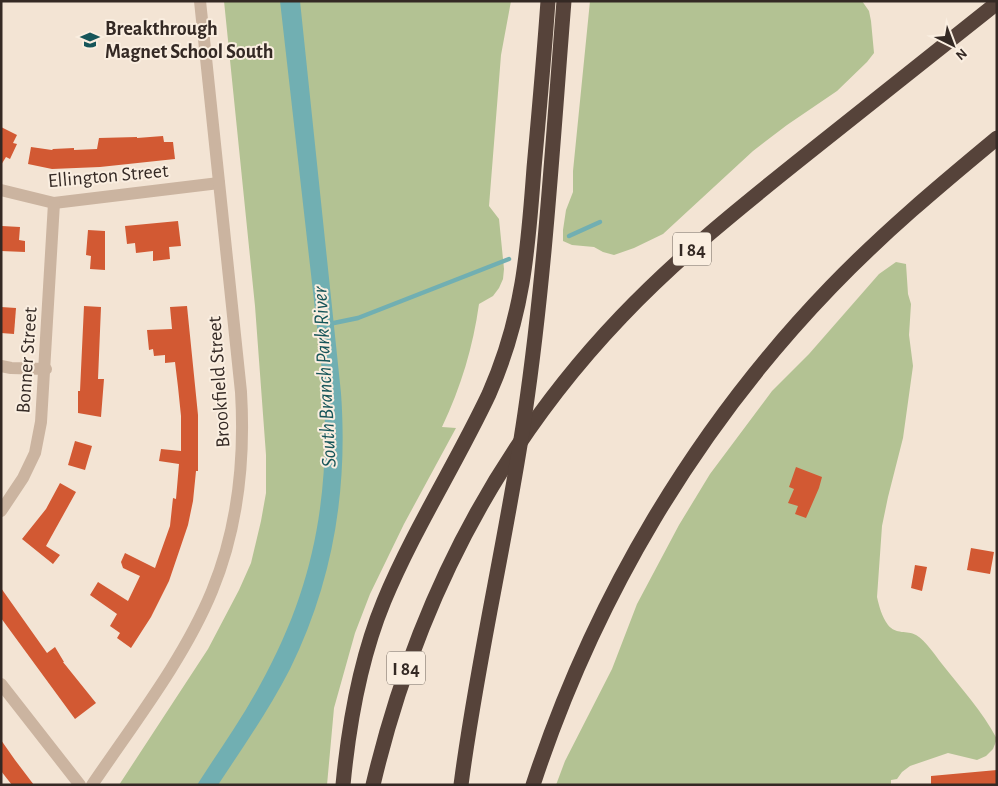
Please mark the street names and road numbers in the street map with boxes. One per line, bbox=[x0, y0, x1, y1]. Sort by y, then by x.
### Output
street label: Ellington Street bbox=[47, 161, 170, 191]
road number: I 84 bbox=[673, 232, 711, 266]
street label: Bonner Street bbox=[13, 306, 41, 414]
street label: Brookfield Street bbox=[204, 315, 234, 448]
road number: I 84 bbox=[387, 651, 425, 684]

